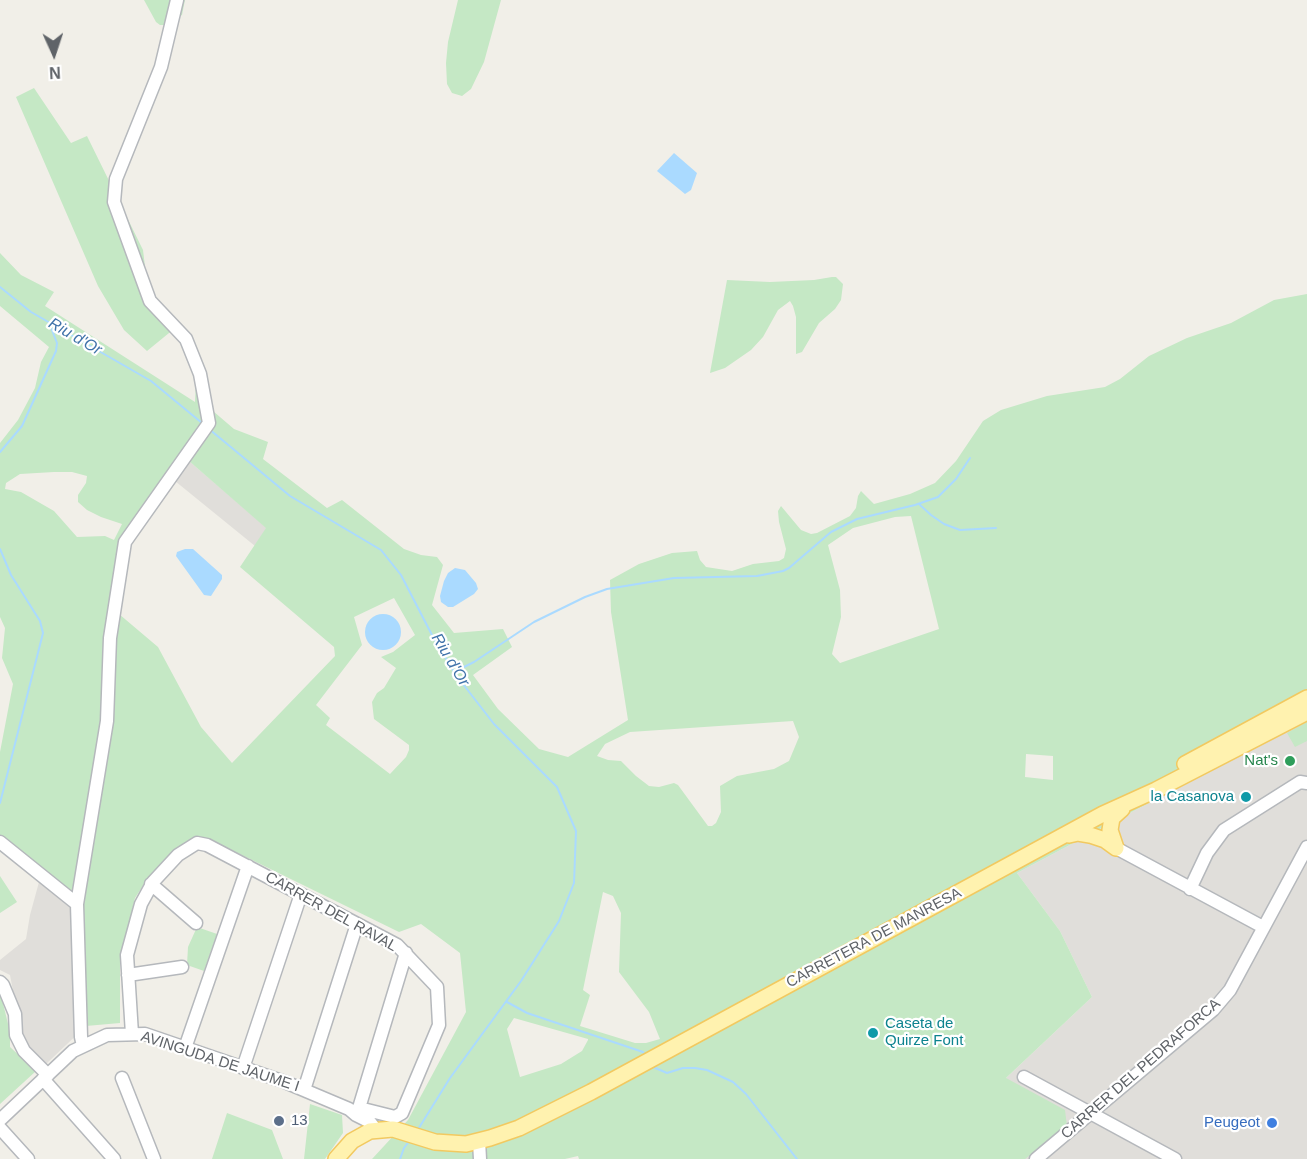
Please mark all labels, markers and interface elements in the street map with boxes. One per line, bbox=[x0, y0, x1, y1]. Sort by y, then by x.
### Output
north arrow bbox=[24, 24, 84, 84]
text: N bbox=[49, 64, 61, 81]
water label: Riu d'Or bbox=[45, 314, 105, 360]
water label: Riu d'Or bbox=[427, 630, 473, 690]
place label: Nat's bbox=[1244, 752, 1278, 770]
marker: Nat's bbox=[1283, 754, 1297, 768]
place label: la Casanova bbox=[1151, 788, 1234, 806]
marker: la Casanova bbox=[1239, 790, 1253, 804]
street label: CARRER DEL RAVAL bbox=[262, 868, 400, 956]
street label: CARRETERA DE MANRESA bbox=[783, 884, 965, 992]
street label: CARRER DEL PEDRAFORCA bbox=[1058, 995, 1224, 1143]
place label: Caseta de Quirze Font bbox=[885, 1015, 963, 1050]
marker: Caseta de Quirze Font bbox=[866, 1026, 880, 1040]
street label: AVINGUDA DE JAUME I bbox=[138, 1028, 302, 1096]
place label: 13 bbox=[291, 1112, 308, 1130]
marker: 13 bbox=[272, 1114, 286, 1128]
place label: Peugeot bbox=[1204, 1114, 1260, 1132]
marker: Peugeot bbox=[1265, 1116, 1279, 1130]

